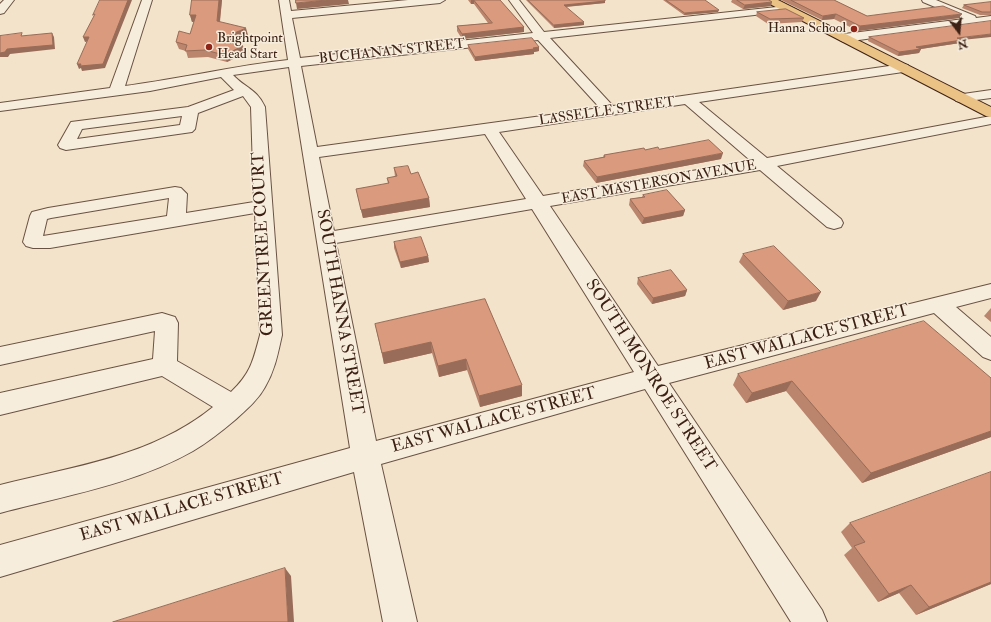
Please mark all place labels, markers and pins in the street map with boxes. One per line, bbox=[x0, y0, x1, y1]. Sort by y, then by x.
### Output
place label: Hanna School bbox=[768, 21, 846, 37]
marker: Hanna School bbox=[849, 24, 859, 34]
place label: Brightpoint Head Start bbox=[217, 31, 283, 64]
marker: Brightpoint Head Start bbox=[204, 42, 214, 52]

